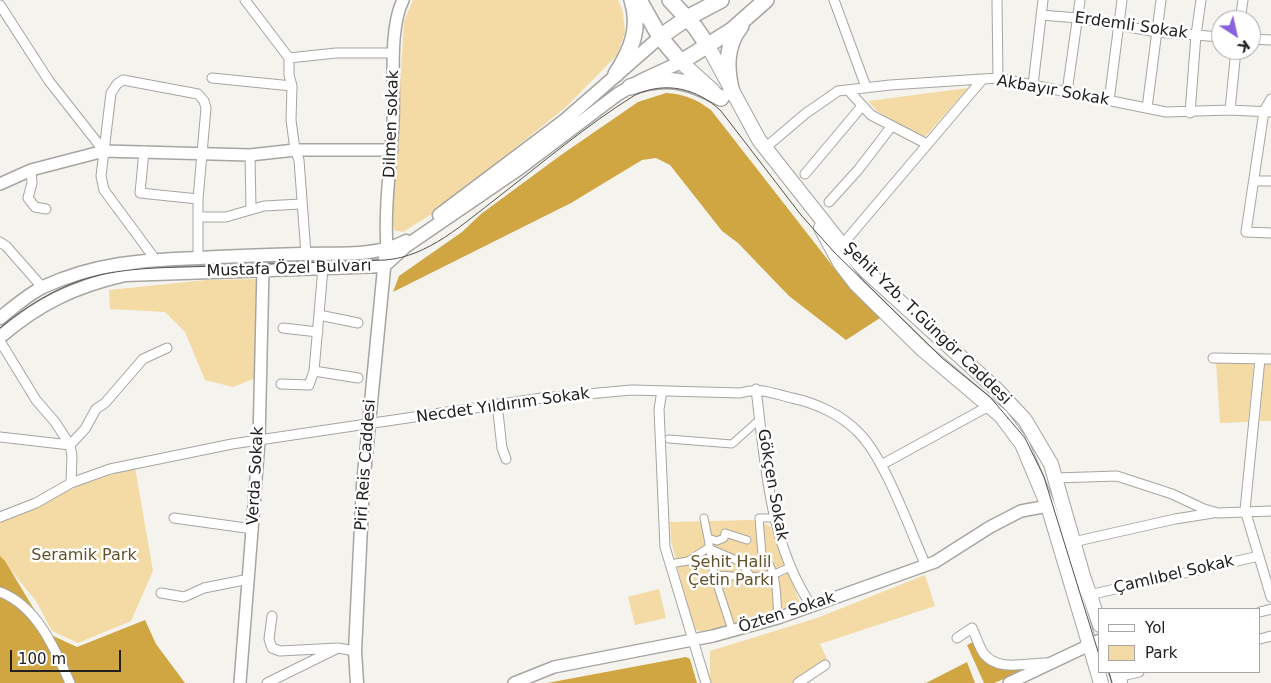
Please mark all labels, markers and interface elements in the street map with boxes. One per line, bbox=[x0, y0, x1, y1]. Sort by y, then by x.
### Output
street label: Erdemli Sokak bbox=[1073, 9, 1189, 43]
north arrow bbox=[1211, 10, 1261, 60]
text: K bbox=[1235, 37, 1253, 56]
street label: Dilmen sokak bbox=[381, 70, 403, 178]
street label: Akbayır Sokak bbox=[995, 72, 1111, 110]
street label: Şehit Yzb. T.Güngör Caddesi bbox=[839, 239, 1015, 409]
street label: Mustafa Özel Bulvarı bbox=[206, 257, 372, 281]
street label: Necdet Yıldırım Sokak bbox=[415, 384, 591, 428]
street label: Piri Reis Caddesi bbox=[352, 399, 380, 531]
street label: Verda Sokak bbox=[244, 426, 268, 526]
street label: Gökçen Sokak bbox=[753, 428, 791, 542]
park label: Seramik Park bbox=[31, 546, 137, 566]
street label: Çamlıbel Sokak bbox=[1112, 552, 1236, 598]
park label: Şehit Halil Çetin Parkı bbox=[688, 553, 774, 591]
street label: Özten Sokak bbox=[736, 588, 838, 638]
legend bbox=[1098, 608, 1261, 673]
text: Yol bbox=[1145, 619, 1166, 637]
scale bar bbox=[12, 640, 124, 672]
text: Park bbox=[1145, 644, 1177, 662]
text: 100 m bbox=[18, 650, 66, 668]

